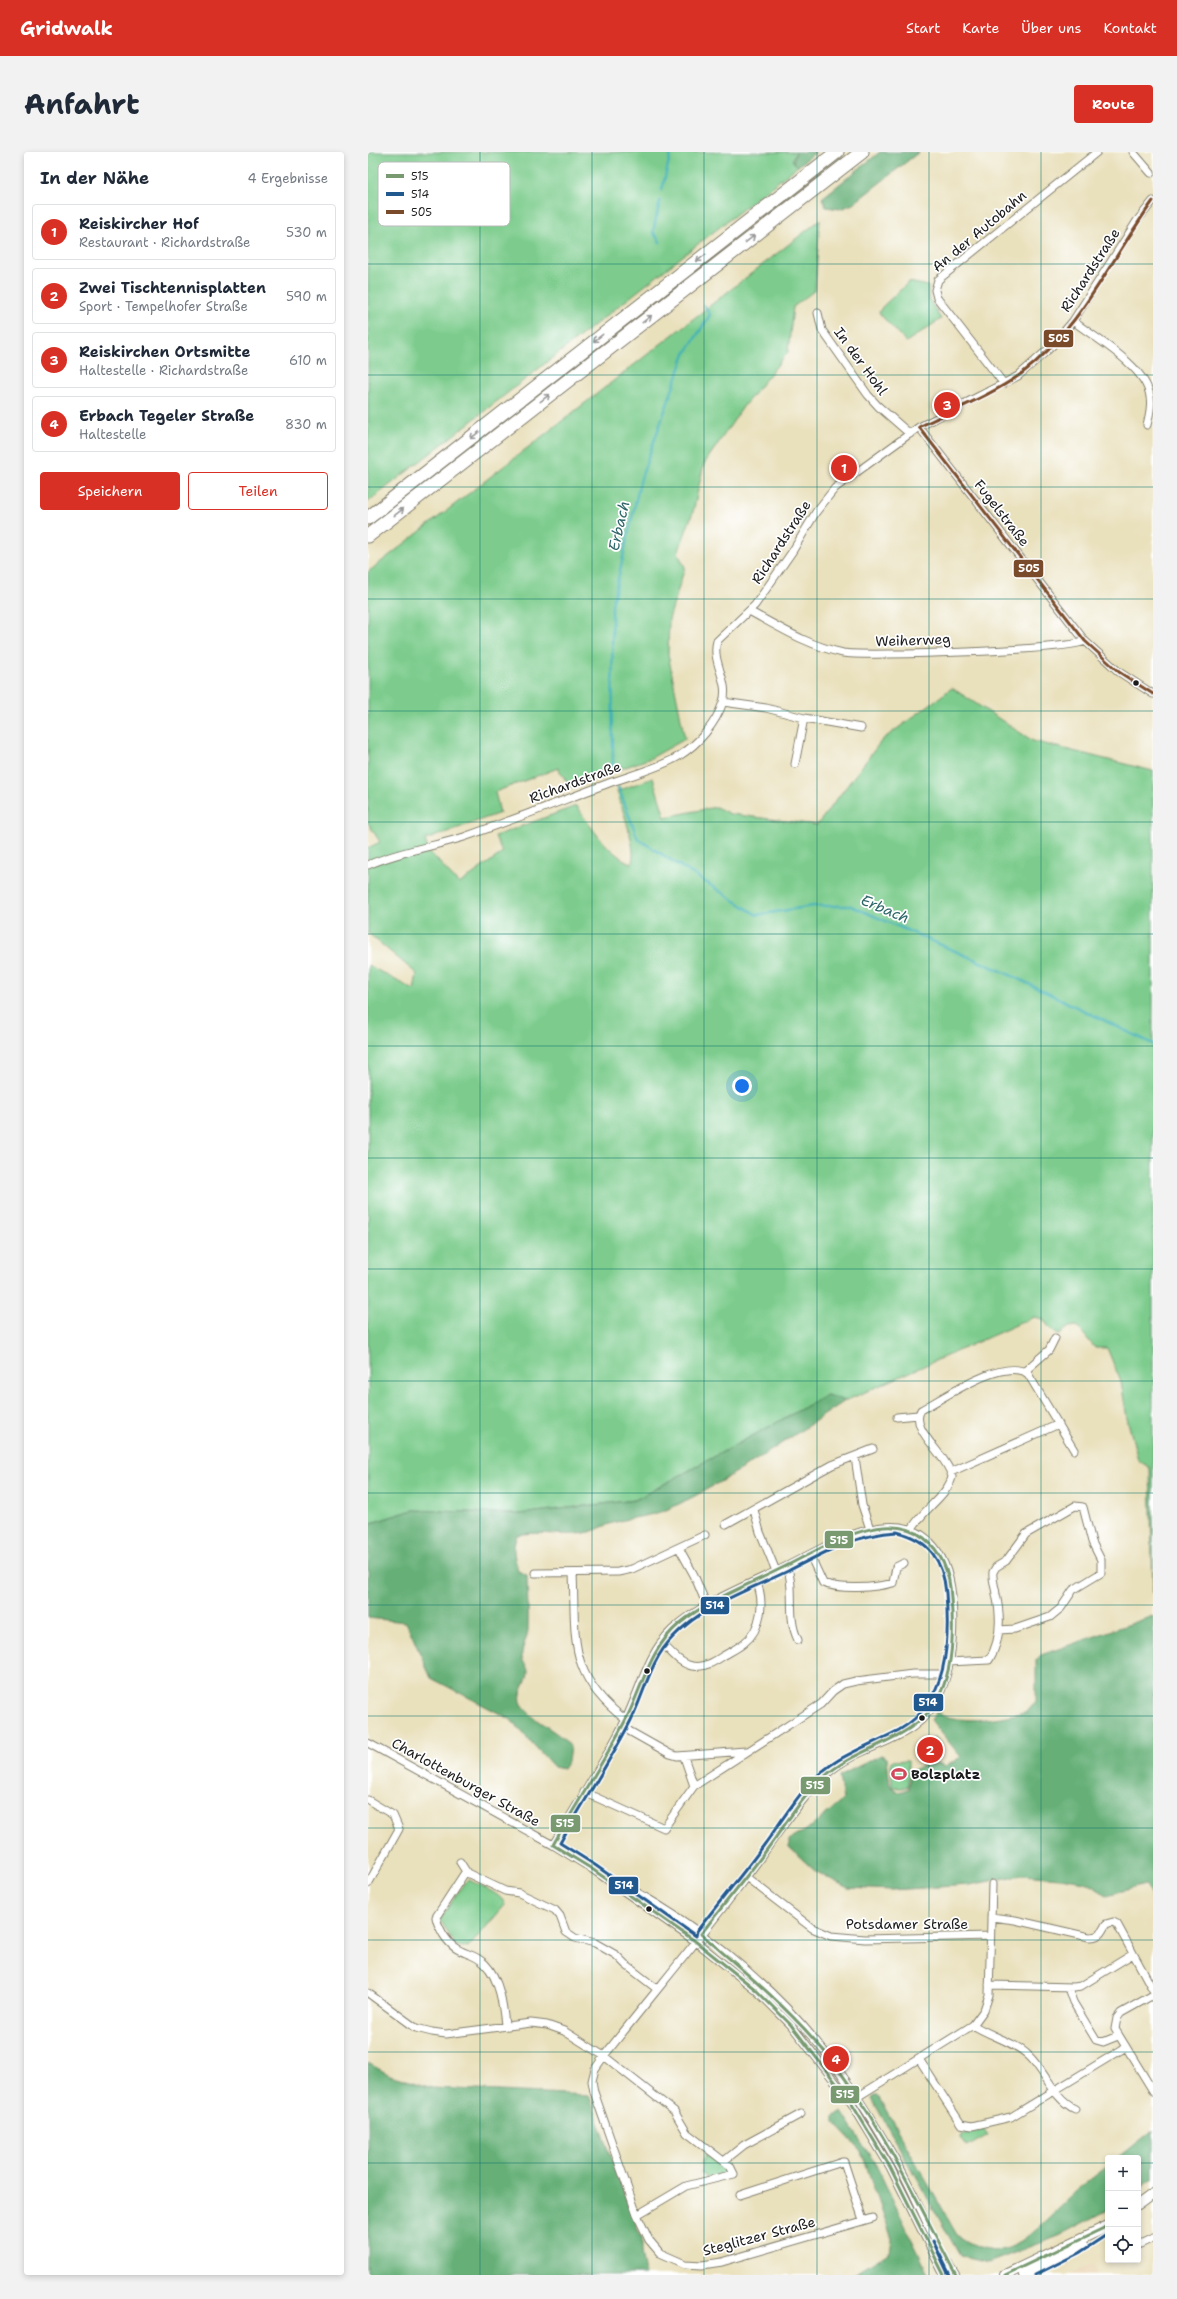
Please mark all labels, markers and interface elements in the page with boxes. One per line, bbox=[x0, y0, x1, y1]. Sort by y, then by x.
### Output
text: Gridwalk bbox=[20, 16, 113, 41]
text: Start bbox=[906, 19, 940, 37]
text: Karte bbox=[962, 19, 999, 37]
text: Über uns bbox=[1021, 19, 1081, 37]
text: Kontakt bbox=[1103, 19, 1157, 37]
text: Anfahrt bbox=[24, 85, 140, 123]
button: Route bbox=[1074, 85, 1153, 123]
legend bbox=[378, 162, 510, 226]
text: In der Nähe bbox=[40, 167, 149, 189]
text: 515 bbox=[411, 169, 429, 184]
text: 4 Ergebnisse bbox=[248, 170, 328, 187]
street label: An der Autobahn bbox=[928, 186, 1030, 276]
text: 514 bbox=[411, 187, 429, 202]
text: 505 bbox=[411, 205, 432, 220]
text: Reiskircher Hof bbox=[79, 214, 199, 234]
text: 1 bbox=[51, 224, 57, 241]
text: 530 m bbox=[286, 224, 327, 241]
street label: Richardstraße bbox=[1056, 225, 1124, 315]
text: Restaurant · Richardstraße bbox=[79, 234, 250, 251]
one-way arrow bbox=[744, 235, 755, 243]
one-way arrow bbox=[695, 254, 706, 262]
text: Zwei Tischtennisplatten bbox=[79, 278, 266, 298]
text: 2 bbox=[49, 288, 59, 305]
text: 590 m bbox=[286, 288, 327, 305]
text: Sport · Tempelhofer Straße bbox=[79, 298, 248, 315]
one-way arrow bbox=[642, 314, 653, 323]
street label: In der Hohl bbox=[830, 323, 892, 399]
line badge: 505 bbox=[1043, 329, 1074, 348]
text: 505 bbox=[1048, 331, 1070, 346]
one-way arrow bbox=[593, 333, 604, 342]
text: Reiskirchen Ortsmitte bbox=[79, 342, 251, 362]
text: 3 bbox=[49, 352, 59, 369]
text: 610 m bbox=[289, 352, 327, 369]
text: Haltestelle · Richardstraße bbox=[79, 362, 248, 379]
pin: 3 bbox=[934, 390, 960, 420]
one-way arrow bbox=[539, 394, 550, 402]
text: Erbach Tegeler Straße bbox=[79, 406, 254, 426]
text: 4 bbox=[49, 416, 59, 433]
text: 830 m bbox=[285, 416, 327, 433]
text: Haltestelle bbox=[79, 426, 146, 443]
one-way arrow bbox=[469, 430, 480, 439]
pin: 1 bbox=[831, 453, 857, 483]
button: Speichern bbox=[40, 472, 180, 510]
button: Teilen bbox=[188, 472, 328, 510]
street label: Fugelstraße bbox=[970, 476, 1034, 550]
street label: Richardstraße bbox=[747, 497, 815, 587]
water label: Erbach bbox=[604, 499, 634, 553]
one-way arrow bbox=[393, 508, 404, 516]
line badge: 505 bbox=[1013, 559, 1044, 578]
text: 505 bbox=[1018, 561, 1040, 576]
street label: Weiherweg bbox=[875, 630, 951, 650]
unlabelled marker bbox=[1131, 678, 1141, 688]
street label: Richardstraße bbox=[527, 757, 623, 807]
water label: Erbach bbox=[858, 890, 912, 928]
your location bbox=[732, 1076, 752, 1096]
line badge: 515 bbox=[824, 1530, 854, 1549]
text: 515 bbox=[830, 1533, 848, 1548]
line badge: 514 bbox=[700, 1596, 730, 1615]
text: 514 bbox=[706, 1598, 725, 1613]
unlabelled marker bbox=[642, 1666, 652, 1676]
line badge: 514 bbox=[913, 1693, 944, 1712]
text: 514 bbox=[919, 1695, 938, 1710]
unlabelled marker bbox=[917, 1713, 927, 1723]
street label: Charlottenburger Straße bbox=[389, 1734, 543, 1830]
pin: 2 bbox=[917, 1735, 943, 1765]
sports icon: Bolzplatz bbox=[890, 1765, 908, 1783]
place label: Bolzplatz bbox=[911, 1765, 981, 1783]
line badge: 515 bbox=[800, 1776, 831, 1795]
text: 515 bbox=[806, 1778, 824, 1793]
line badge: 515 bbox=[550, 1814, 581, 1833]
text: 515 bbox=[556, 1816, 574, 1831]
line badge: 514 bbox=[608, 1876, 639, 1895]
text: 514 bbox=[615, 1878, 634, 1893]
unlabelled marker bbox=[644, 1904, 654, 1914]
street label: Potsdamer Straße bbox=[846, 1915, 968, 1933]
pin: 4 bbox=[823, 2044, 849, 2074]
line badge: 515 bbox=[830, 2085, 860, 2104]
text: 515 bbox=[836, 2087, 854, 2102]
map controls bbox=[1105, 2155, 1141, 2263]
button: + bbox=[1105, 2155, 1141, 2191]
button: − bbox=[1105, 2191, 1141, 2227]
street label: Steglitzer Straße bbox=[701, 2212, 817, 2260]
button: locate bbox=[1105, 2227, 1141, 2263]

